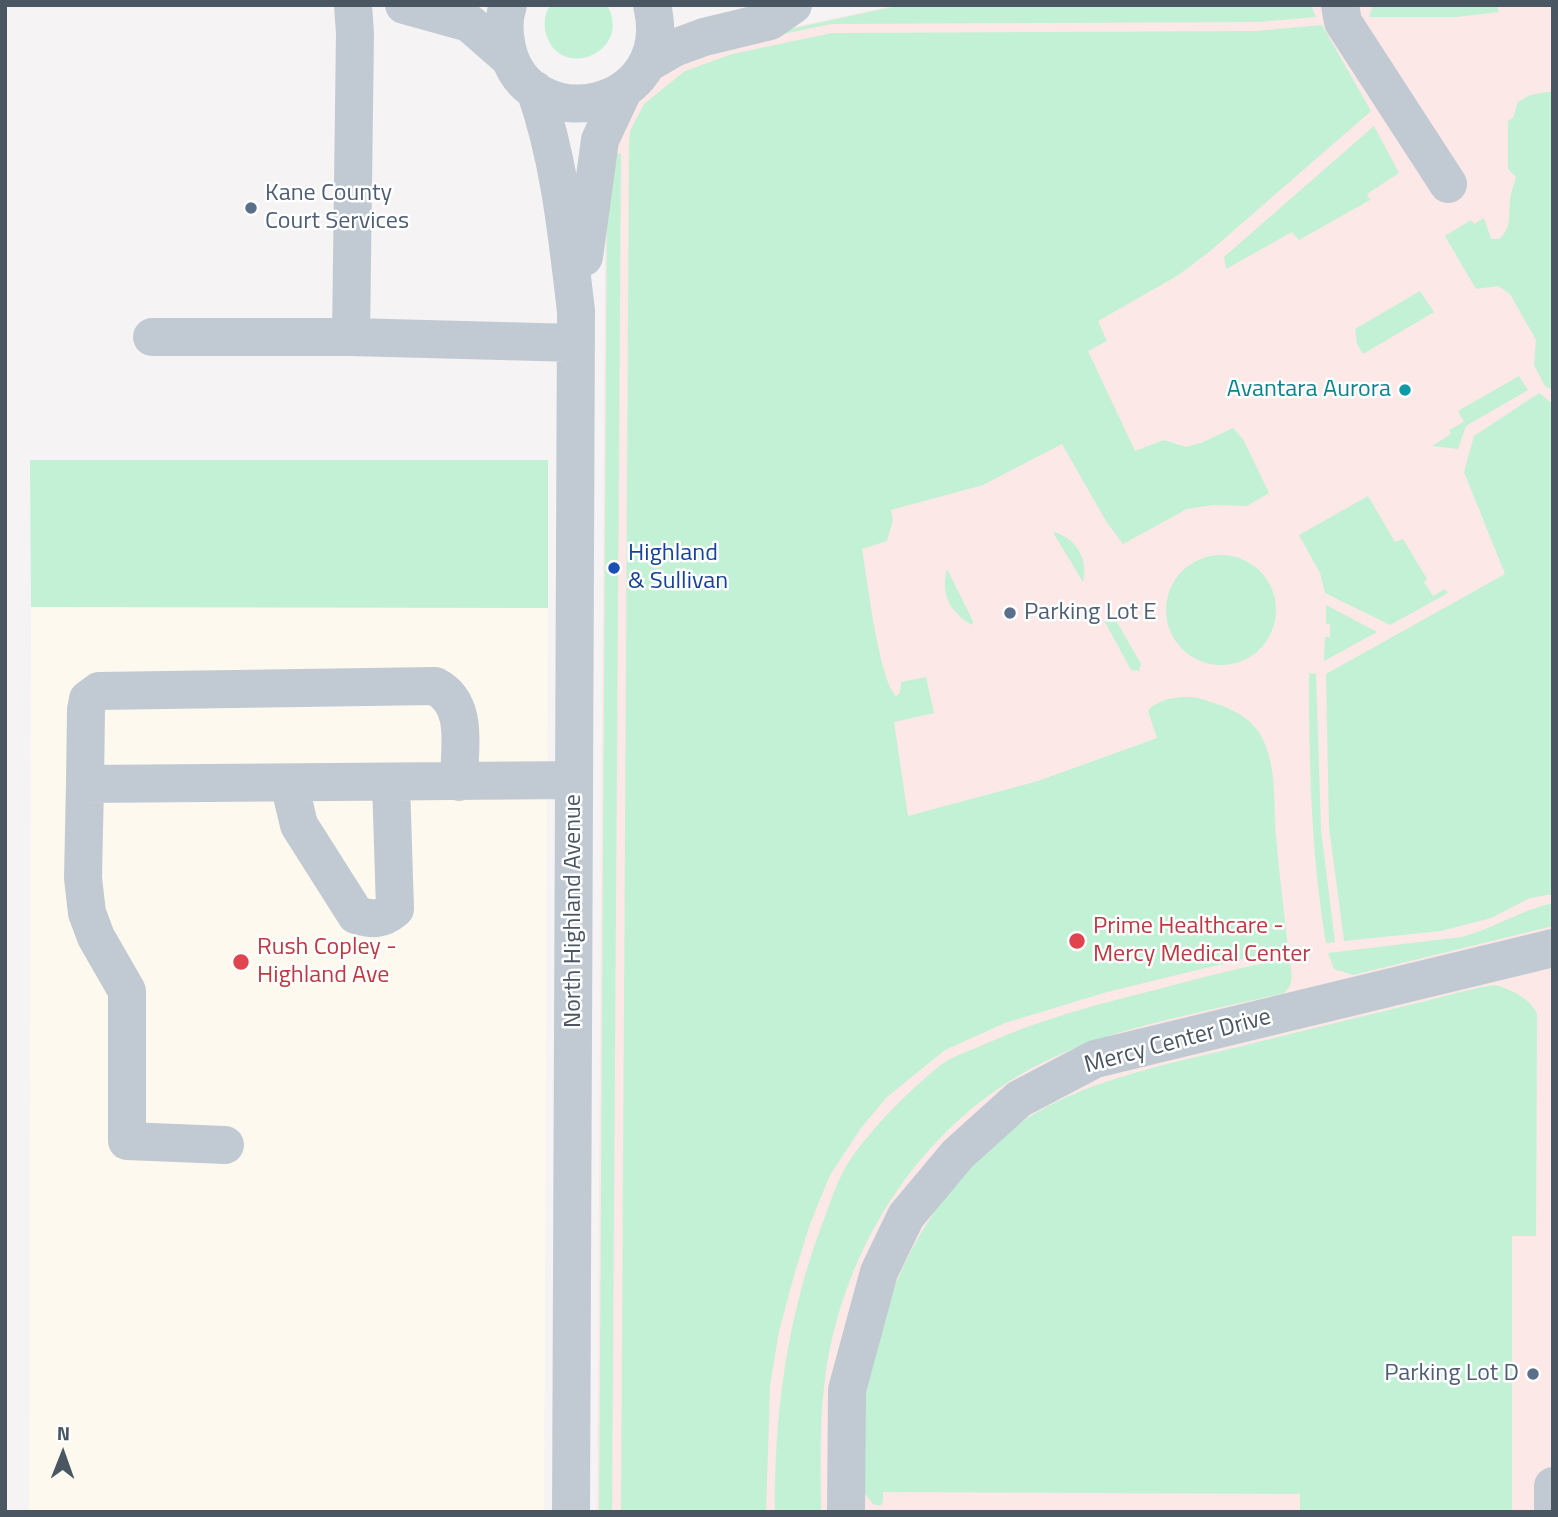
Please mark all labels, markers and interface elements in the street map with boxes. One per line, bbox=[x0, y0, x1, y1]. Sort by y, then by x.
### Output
place label: Kane County Court Services bbox=[265, 180, 409, 236]
marker: Kane County Court Services bbox=[243, 200, 259, 216]
place label: Avantara Aurora bbox=[1227, 376, 1391, 404]
marker: Avantara Aurora bbox=[1397, 382, 1413, 398]
place label: Highland & Sullivan bbox=[628, 540, 728, 596]
marker: Highland & Sullivan bbox=[606, 560, 622, 576]
place label: Parking Lot E bbox=[1024, 599, 1157, 627]
marker: Parking Lot E bbox=[1002, 605, 1018, 621]
street label: North Highland Avenue bbox=[560, 794, 588, 1028]
place label: Prime Healthcare - Mercy Medical Center bbox=[1093, 913, 1311, 969]
marker: Prime Healthcare - Mercy Medical Center bbox=[1067, 931, 1087, 951]
place label: Rush Copley - Highland Ave bbox=[257, 934, 397, 990]
marker: Rush Copley - Highland Ave bbox=[231, 952, 251, 972]
street label: Mercy Center Drive bbox=[1082, 1003, 1274, 1081]
place label: Parking Lot D bbox=[1384, 1360, 1519, 1388]
marker: Parking Lot D bbox=[1525, 1366, 1541, 1382]
text: N bbox=[57, 1418, 70, 1447]
north arrow bbox=[28, 1419, 98, 1489]

